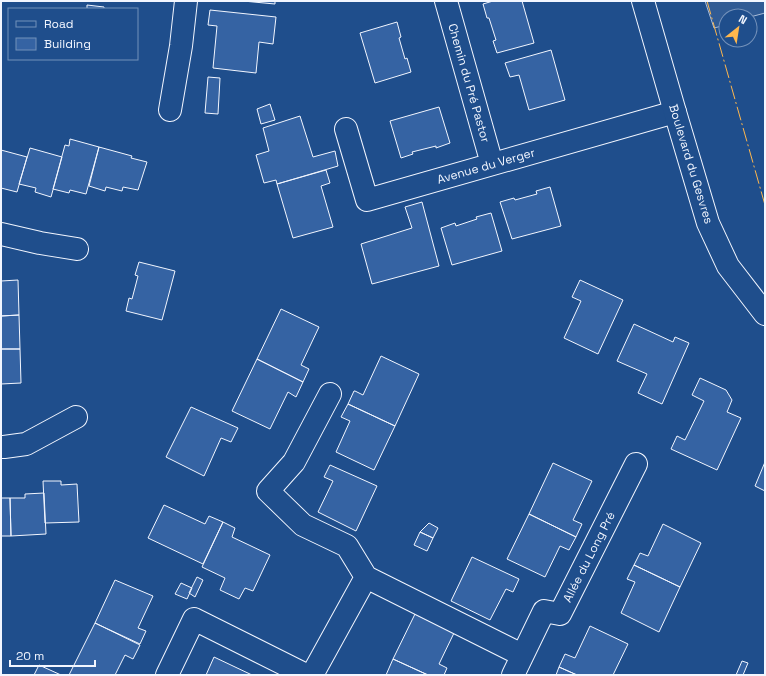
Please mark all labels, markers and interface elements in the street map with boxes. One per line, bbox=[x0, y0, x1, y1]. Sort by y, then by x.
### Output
legend bbox=[8, 8, 138, 60]
north arrow bbox=[718, 8, 758, 48]
text: N bbox=[736, 11, 750, 27]
text: Road bbox=[44, 16, 73, 32]
street label: Chemin du Pré Pastor bbox=[444, 22, 494, 145]
text: Building bbox=[44, 36, 91, 52]
street label: Boulevard du Gesvres bbox=[665, 102, 717, 226]
street label: Avenue du Verger bbox=[435, 144, 537, 188]
street label: Allée du Long Pré bbox=[559, 509, 619, 605]
scale bar bbox=[10, 642, 95, 668]
text: 20 m bbox=[16, 648, 44, 664]

